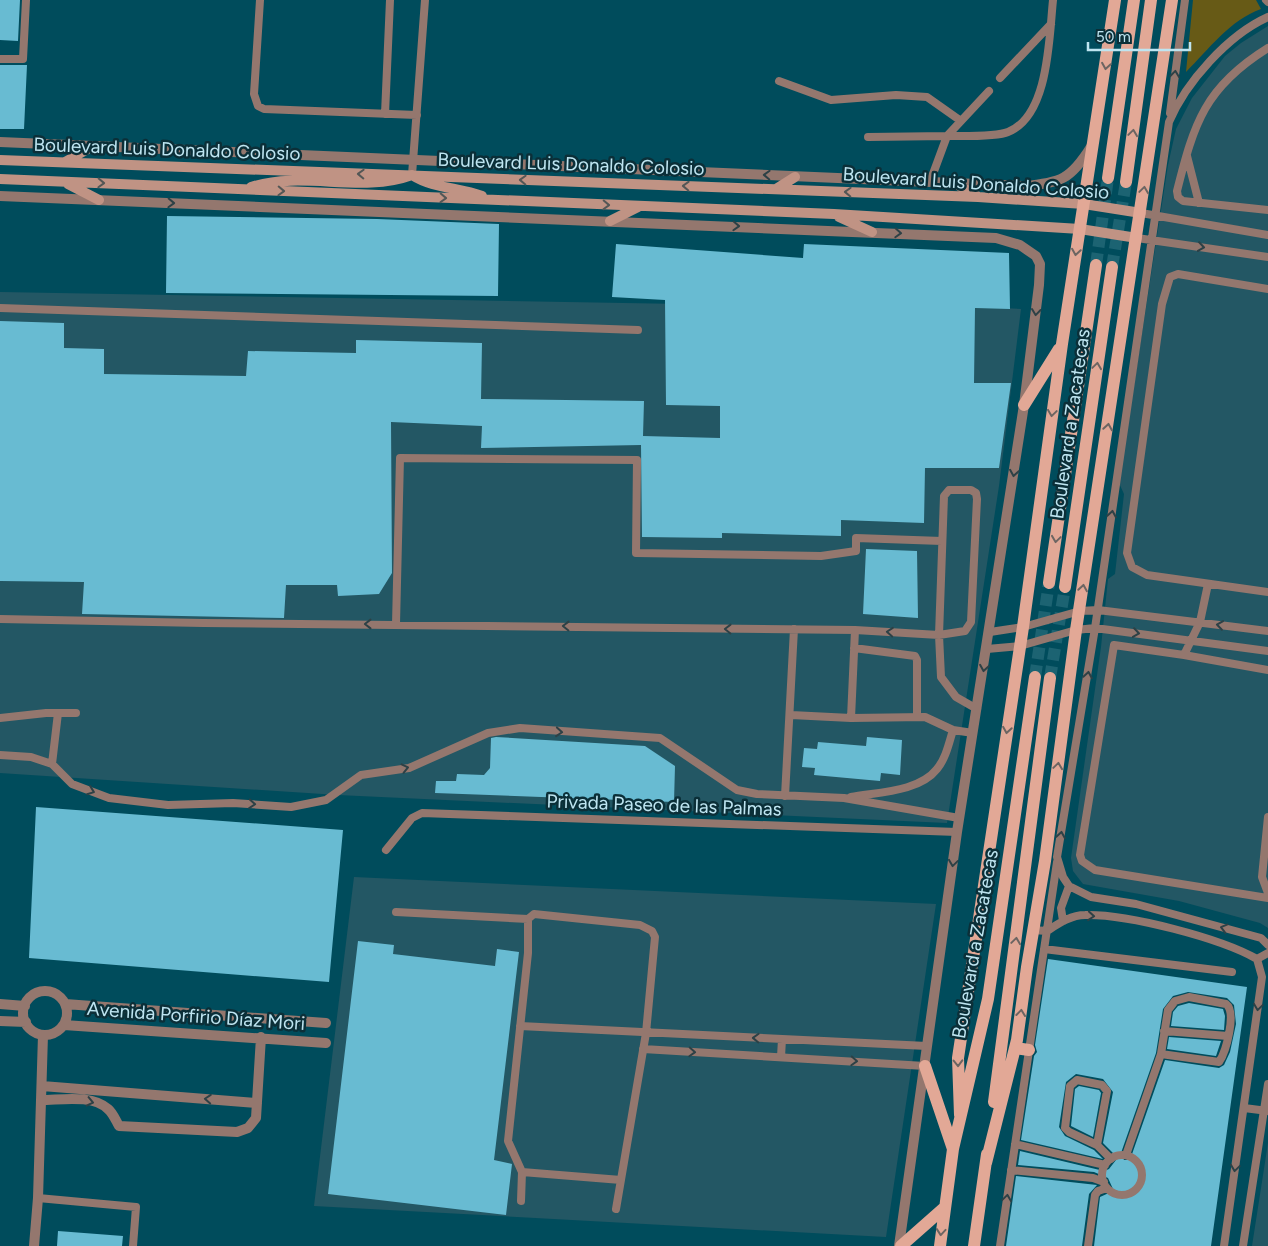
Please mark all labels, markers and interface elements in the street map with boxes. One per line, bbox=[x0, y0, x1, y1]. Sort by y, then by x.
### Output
scale bar bbox=[1088, 20, 1190, 52]
text: 50 m bbox=[1096, 28, 1131, 46]
one-way arrow bbox=[1101, 61, 1111, 70]
one-way arrow bbox=[1169, 70, 1180, 78]
one-way arrow bbox=[1127, 129, 1137, 138]
street label: Boulevard Luis Donaldo Colosio bbox=[33, 133, 301, 165]
street label: Boulevard Luis Donaldo Colosio bbox=[437, 148, 705, 180]
street label: Boulevard Luis Donaldo Colosio bbox=[842, 162, 1110, 204]
one-way arrow bbox=[357, 168, 365, 179]
one-way arrow bbox=[762, 170, 770, 181]
one-way arrow bbox=[519, 174, 527, 185]
one-way arrow bbox=[97, 178, 105, 189]
one-way arrow bbox=[681, 180, 689, 191]
one-way arrow bbox=[1138, 185, 1149, 193]
one-way arrow bbox=[278, 186, 285, 196]
one-way arrow bbox=[844, 186, 852, 197]
one-way arrow bbox=[440, 192, 448, 203]
one-way arrow bbox=[167, 197, 175, 208]
one-way arrow bbox=[602, 199, 610, 210]
one-way arrow bbox=[732, 221, 740, 231]
one-way arrow bbox=[894, 228, 902, 239]
one-way arrow bbox=[1197, 241, 1205, 252]
one-way arrow bbox=[1072, 248, 1082, 257]
one-way arrow bbox=[1031, 308, 1042, 316]
street label: Boulevard a Zacatecas bbox=[1045, 327, 1095, 521]
one-way arrow bbox=[1092, 361, 1102, 370]
one-way arrow bbox=[1048, 409, 1058, 417]
one-way arrow bbox=[1103, 423, 1113, 431]
one-way arrow bbox=[1009, 469, 1019, 477]
one-way arrow bbox=[1107, 510, 1117, 519]
one-way arrow bbox=[1051, 534, 1061, 543]
one-way arrow bbox=[1078, 583, 1088, 592]
one-way arrow bbox=[364, 619, 372, 629]
one-way arrow bbox=[1215, 620, 1224, 630]
one-way arrow bbox=[561, 621, 569, 631]
one-way arrow bbox=[724, 623, 732, 634]
one-way arrow bbox=[886, 627, 894, 638]
one-way arrow bbox=[1132, 627, 1140, 638]
one-way arrow bbox=[979, 664, 989, 673]
one-way arrow bbox=[1082, 670, 1092, 679]
one-way arrow bbox=[1002, 725, 1012, 734]
one-way arrow bbox=[556, 726, 564, 737]
one-way arrow bbox=[1052, 762, 1063, 770]
one-way arrow bbox=[400, 763, 409, 774]
one-way arrow bbox=[86, 785, 95, 795]
street label: Privada Paseo de las Palmas bbox=[546, 789, 782, 821]
one-way arrow bbox=[248, 799, 256, 810]
one-way arrow bbox=[1055, 831, 1066, 839]
street label: Boulevard a Zacatecas bbox=[947, 847, 1003, 1040]
one-way arrow bbox=[948, 860, 959, 868]
one-way arrow bbox=[1088, 910, 1096, 921]
one-way arrow bbox=[1220, 923, 1228, 933]
one-way arrow bbox=[1010, 937, 1020, 945]
street label: Avenida Porfirio Díaz Mori bbox=[86, 997, 306, 1035]
one-way arrow bbox=[1253, 1003, 1264, 1011]
one-way arrow bbox=[1015, 1009, 1026, 1017]
one-way arrow bbox=[752, 1033, 760, 1043]
one-way arrow bbox=[688, 1046, 696, 1057]
one-way arrow bbox=[851, 1056, 859, 1067]
one-way arrow bbox=[953, 1060, 963, 1068]
one-way arrow bbox=[204, 1094, 212, 1105]
one-way arrow bbox=[85, 1096, 94, 1107]
one-way arrow bbox=[1230, 1164, 1241, 1172]
one-way arrow bbox=[1001, 1193, 1012, 1201]
one-way arrow bbox=[936, 1228, 947, 1236]

